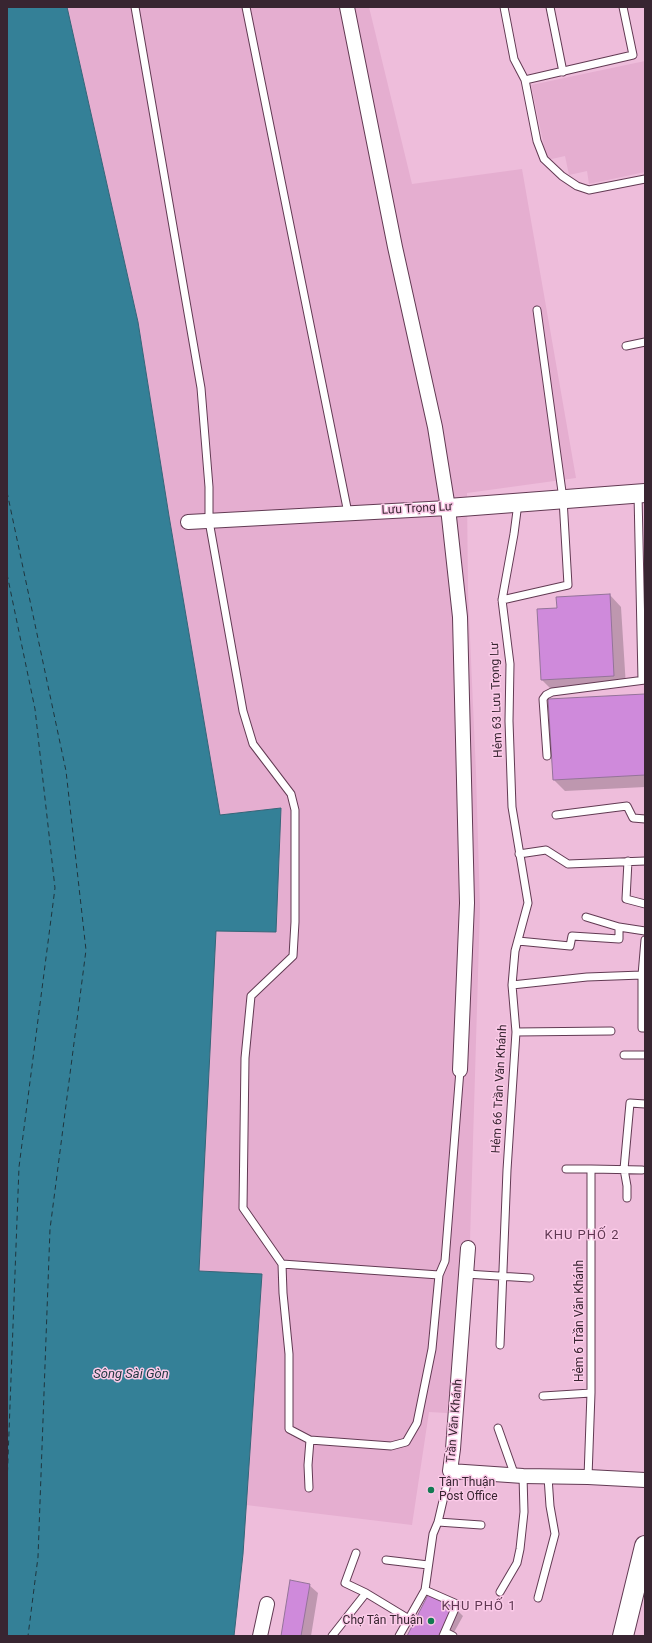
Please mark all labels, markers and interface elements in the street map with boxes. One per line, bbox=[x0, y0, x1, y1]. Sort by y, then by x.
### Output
street label: Lưu Trọng Lư bbox=[381, 500, 453, 518]
street label: Hẻm 63 Lưu Trọng Lư bbox=[488, 642, 506, 758]
street label: Hẻm 66 Trần Văn Khánh bbox=[489, 1024, 511, 1154]
district label: KHU PHỐ 2 bbox=[544, 1228, 620, 1244]
street label: Hẻm 6 Trần Văn Khánh bbox=[573, 1260, 587, 1382]
water label: Sông Sài Gòn bbox=[93, 1367, 169, 1383]
street label: Trần Văn Khánh bbox=[444, 1378, 466, 1464]
place label: Tân Thuận Post Office bbox=[439, 1476, 498, 1504]
marker: Tân Thuận Post Office bbox=[426, 1485, 436, 1495]
district label: KHU PHỐ 1 bbox=[441, 1599, 517, 1615]
place label: Chợ Tân Thuận bbox=[343, 1614, 423, 1628]
marker: Chợ Tân Thuận bbox=[426, 1616, 436, 1626]

